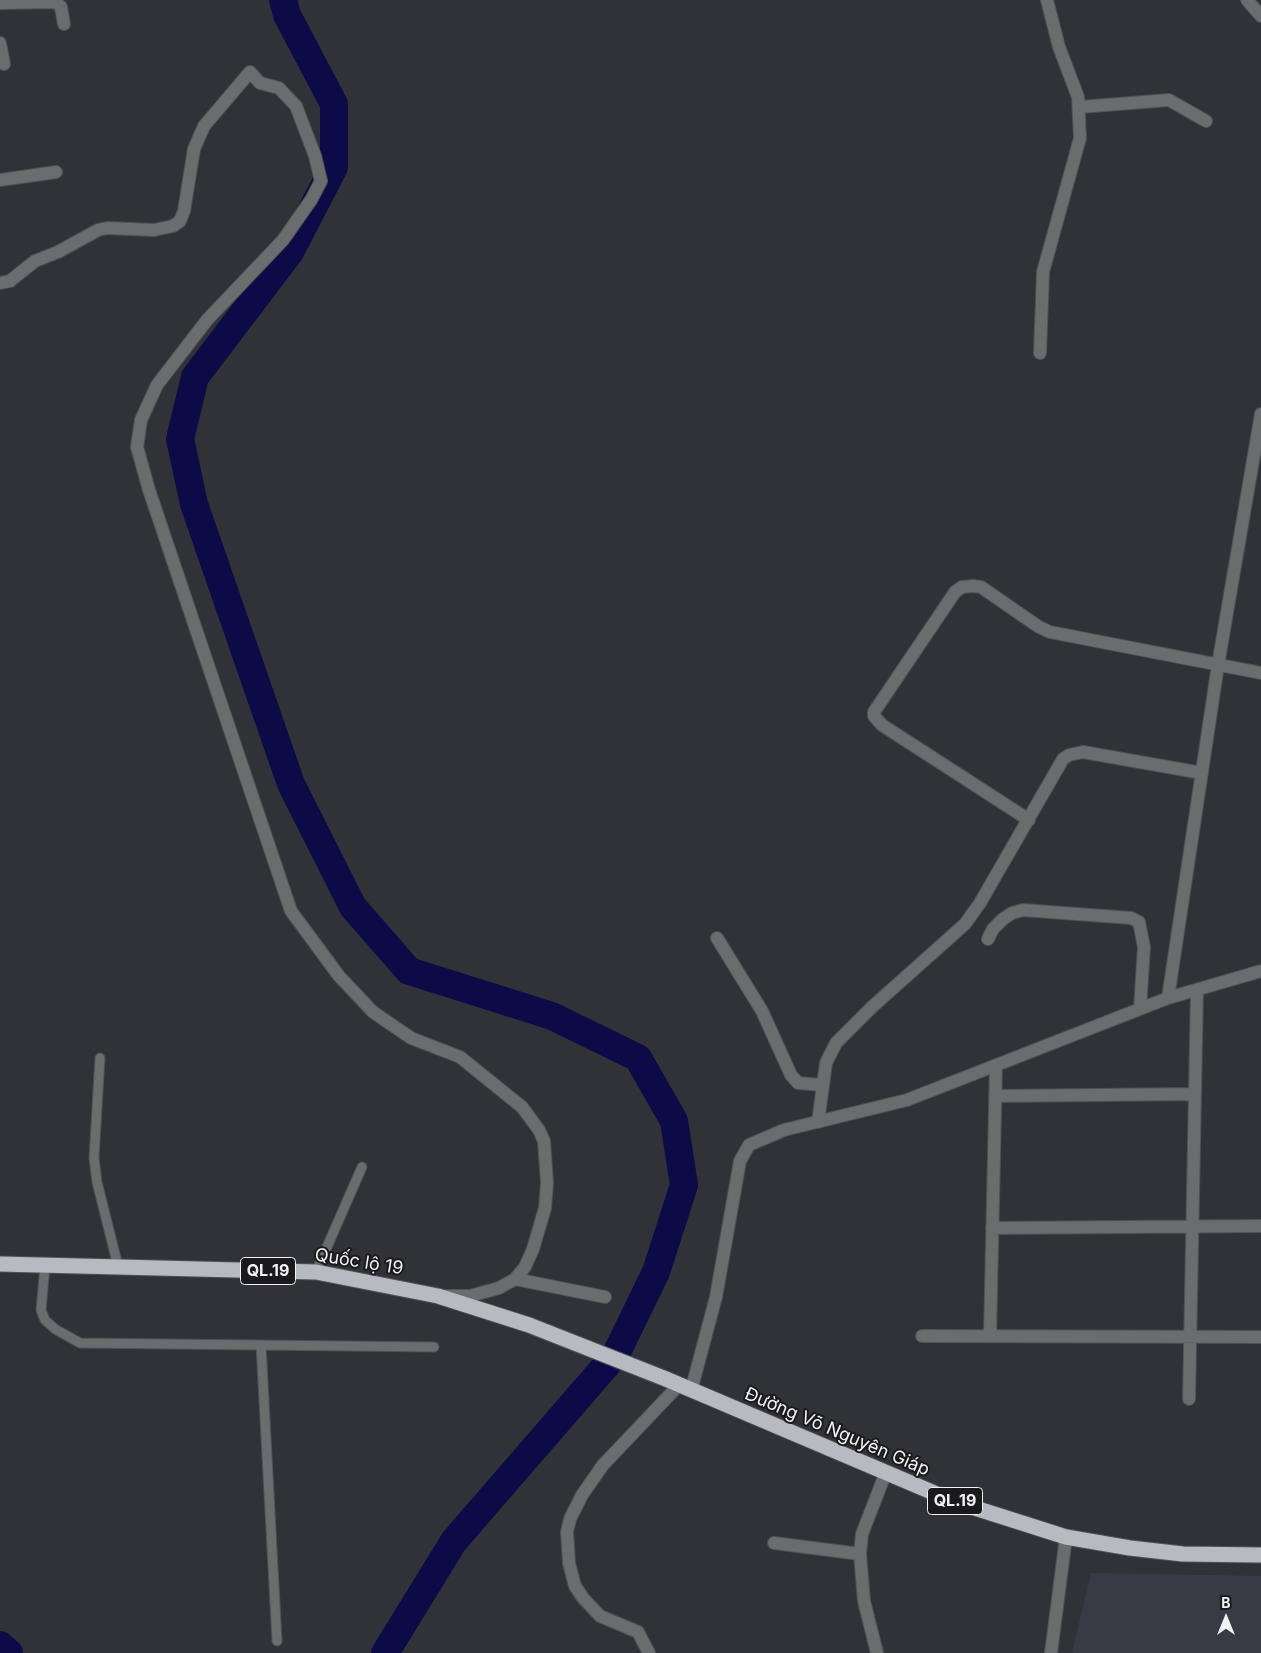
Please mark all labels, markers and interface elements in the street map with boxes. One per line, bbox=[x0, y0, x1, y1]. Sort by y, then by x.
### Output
street label: Quốc lộ 19 bbox=[313, 1244, 405, 1280]
road number: QL.19 bbox=[240, 1258, 296, 1284]
street label: Đường Võ Nguyên Giáp bbox=[741, 1383, 933, 1481]
road number: QL.19 bbox=[928, 1488, 982, 1514]
north arrow bbox=[1201, 1593, 1251, 1643]
text: B bbox=[1221, 1594, 1231, 1611]

